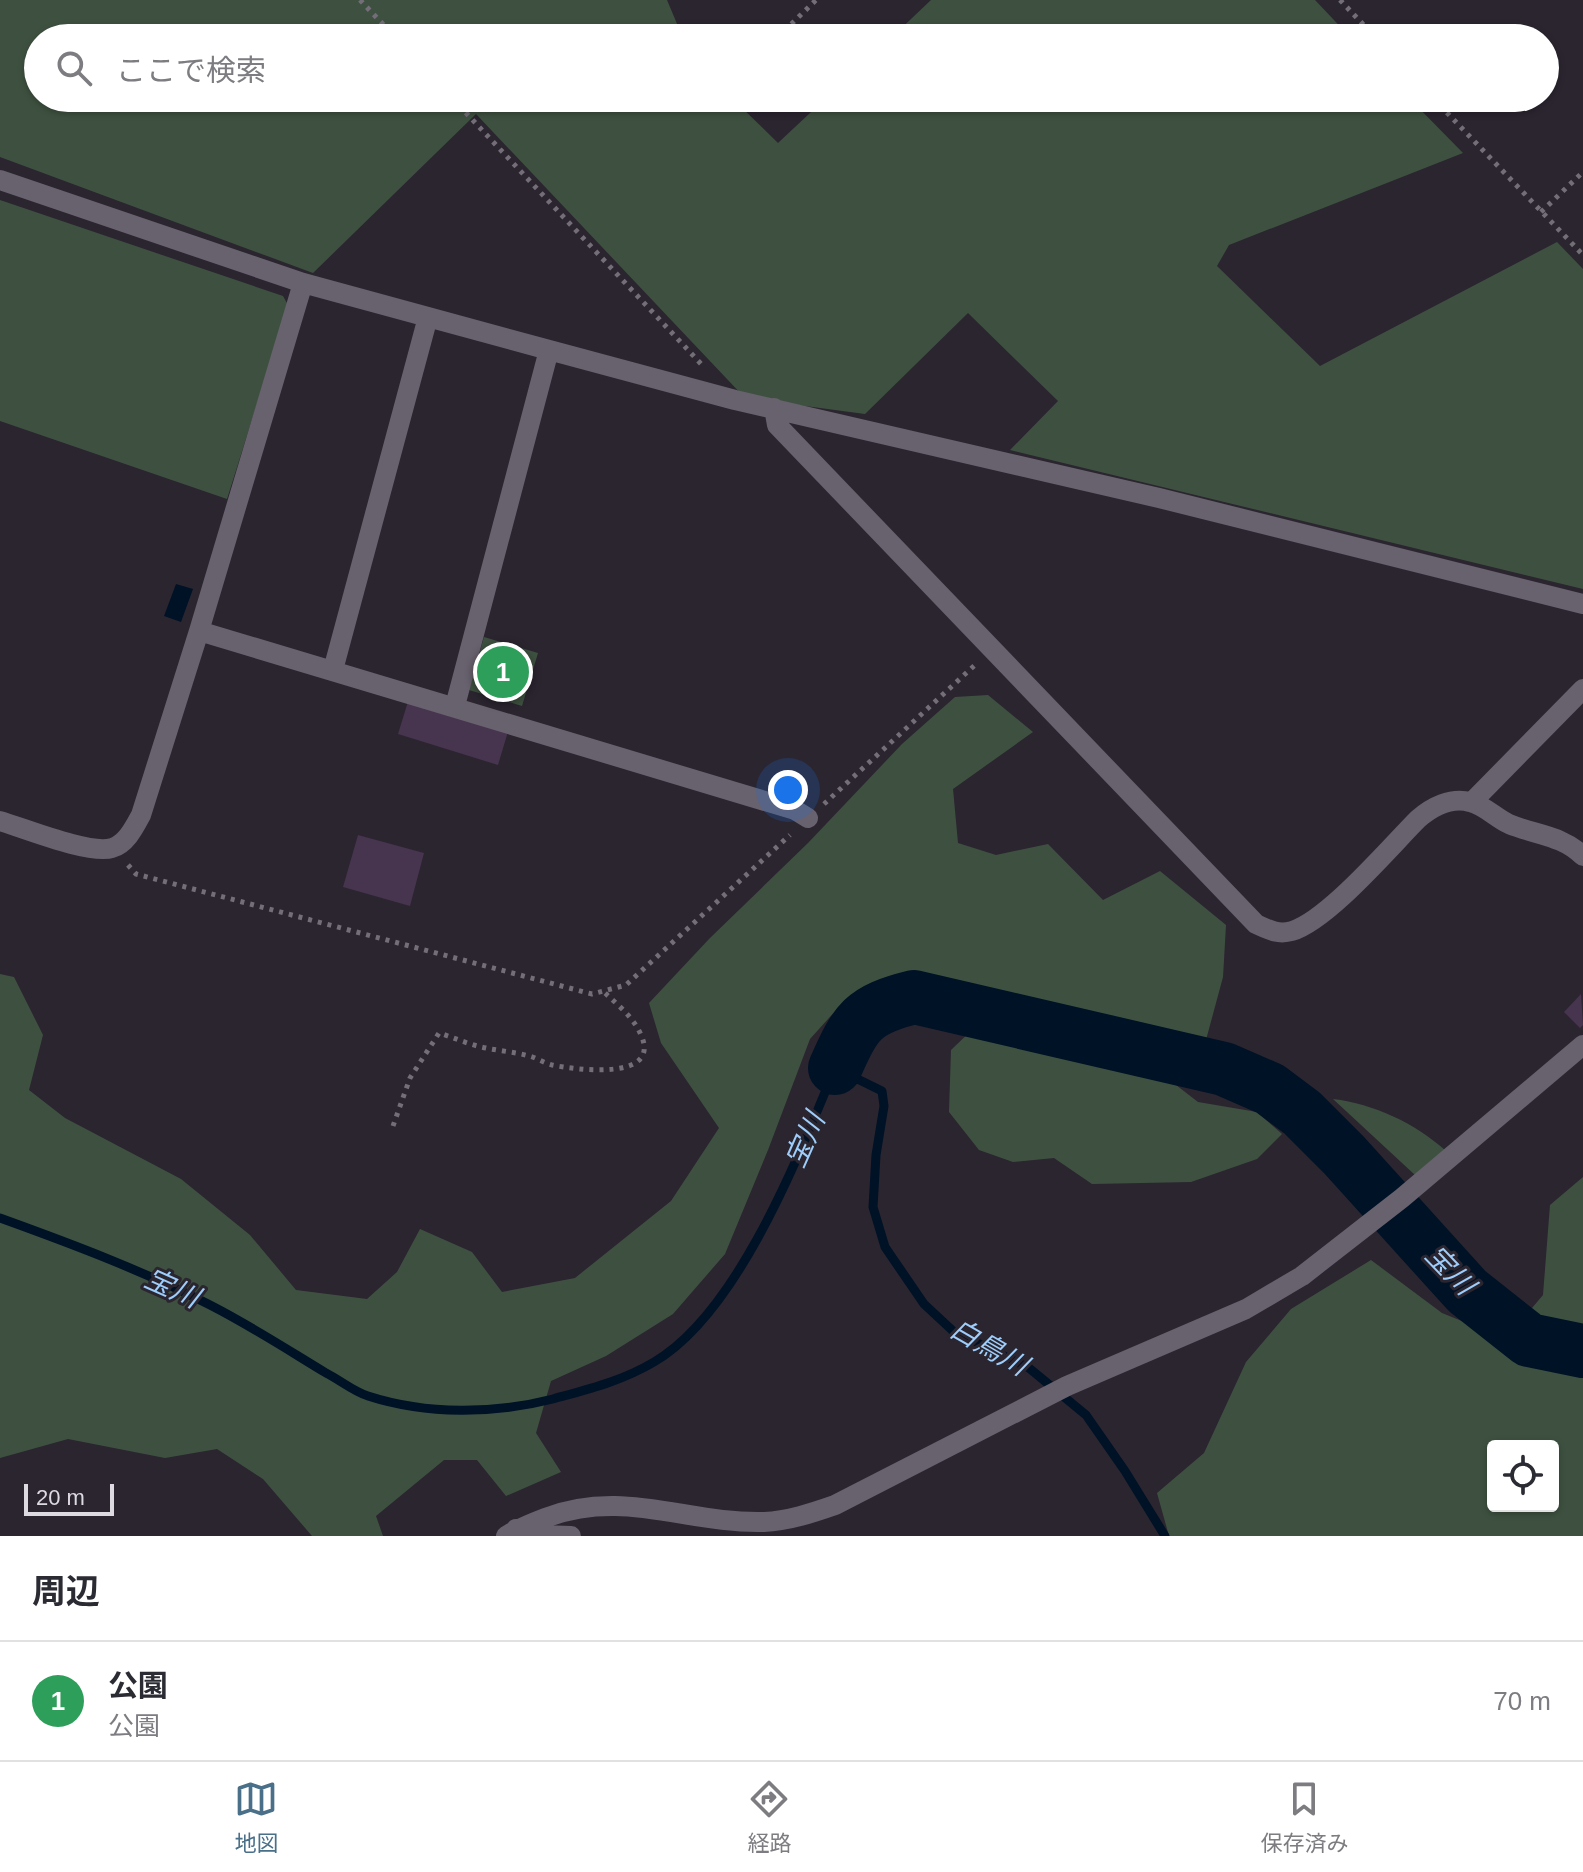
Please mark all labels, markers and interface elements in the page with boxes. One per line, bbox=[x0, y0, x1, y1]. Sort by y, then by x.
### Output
search box bbox=[24, 24, 1559, 112]
icon: search bbox=[52, 46, 96, 90]
text: ここで検索 bbox=[116, 54, 266, 87]
pin: 1 bbox=[477, 642, 529, 702]
your location bbox=[768, 770, 808, 810]
water label: 宝川 bbox=[779, 1105, 832, 1172]
water label: 宝川 bbox=[1419, 1239, 1483, 1303]
water label: 宝川 bbox=[140, 1262, 207, 1315]
water label: 白鳥川 bbox=[945, 1313, 1036, 1383]
map controls bbox=[1487, 1440, 1559, 1512]
button: locate bbox=[1487, 1440, 1559, 1512]
scale bar bbox=[24, 1480, 114, 1516]
text: 20 m bbox=[36, 1485, 85, 1510]
text: 周辺 bbox=[32, 1572, 100, 1610]
text: 公園 bbox=[108, 1669, 168, 1702]
text: 1 bbox=[51, 1686, 65, 1716]
text: 70 m bbox=[1493, 1686, 1551, 1716]
text: 公園 bbox=[108, 1711, 160, 1741]
tab: 地図 bbox=[234, 1777, 279, 1857]
tab: 経路 bbox=[747, 1777, 792, 1857]
tab: 保存済み bbox=[1260, 1777, 1349, 1857]

